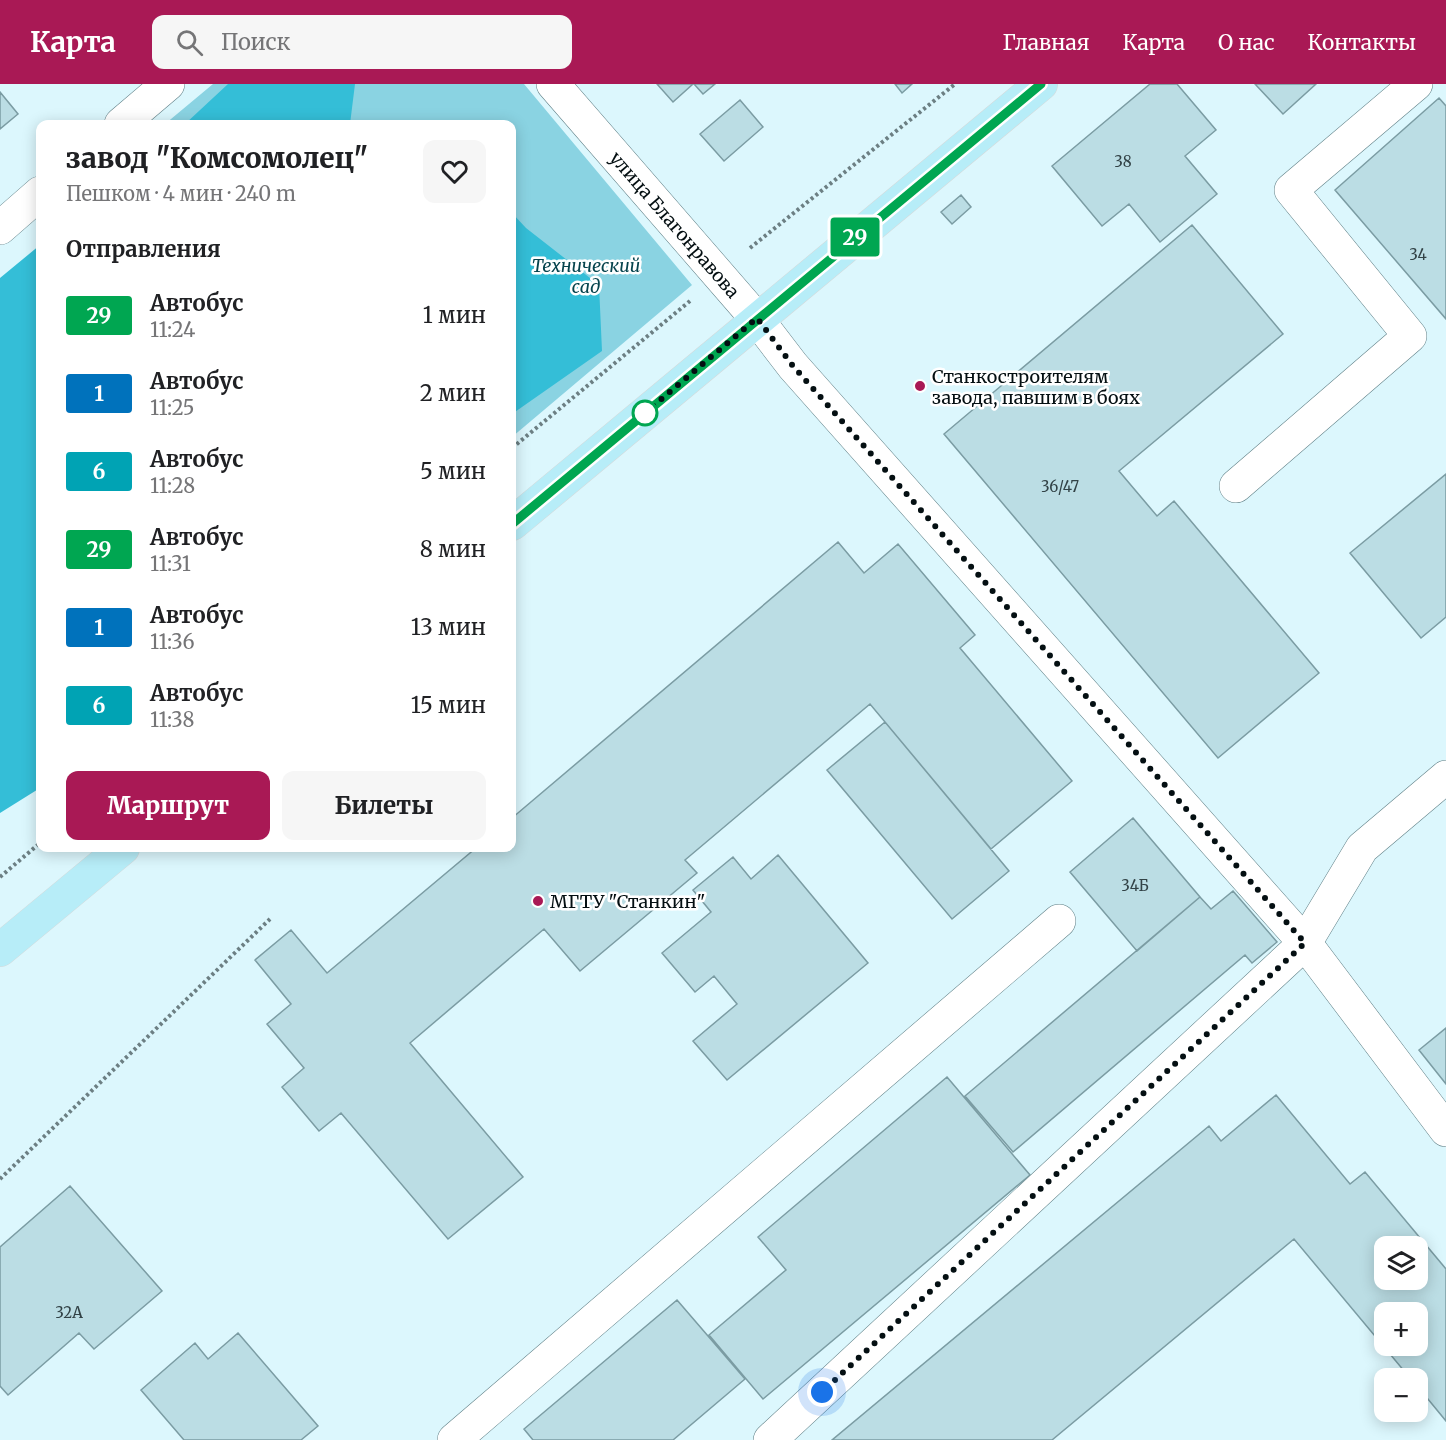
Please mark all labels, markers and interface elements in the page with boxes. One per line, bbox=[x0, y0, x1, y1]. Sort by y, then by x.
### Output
search box bbox=[152, 15, 572, 69]
text: Карта bbox=[30, 24, 116, 60]
icon: search bbox=[173, 26, 206, 59]
text: Поиск bbox=[221, 28, 291, 56]
text: Главная bbox=[1003, 29, 1090, 56]
text: Карта bbox=[1123, 29, 1185, 56]
text: О нас bbox=[1218, 29, 1275, 56]
text: Контакты bbox=[1308, 29, 1416, 56]
text: завод "Комсомолец" bbox=[66, 140, 368, 176]
button: heart bbox=[423, 140, 486, 203]
street label: улица Благонравова bbox=[605, 146, 745, 303]
house number: 38 bbox=[1114, 152, 1132, 171]
text: Пешком · 4 мин · 240 m bbox=[66, 181, 296, 206]
line badge: 29 bbox=[828, 218, 882, 256]
text: 29 bbox=[843, 224, 867, 251]
text: Отправления bbox=[66, 235, 221, 263]
house number: 34 bbox=[1409, 245, 1427, 264]
park label: Технический сад bbox=[532, 254, 640, 298]
text: Автобус bbox=[150, 289, 243, 317]
text: 1 мин bbox=[423, 301, 486, 329]
text: 29 bbox=[87, 302, 111, 329]
text: 11:24 bbox=[150, 317, 195, 342]
place label: Станкостроителям завода, павшим в боях bbox=[932, 365, 1140, 409]
text: Автобус bbox=[150, 367, 243, 395]
text: 2 мин bbox=[420, 379, 486, 407]
marker: Станкостроителям завода, павшим в боях bbox=[913, 379, 927, 393]
text: 1 bbox=[94, 380, 104, 407]
text: 11:25 bbox=[150, 395, 194, 420]
unlabelled marker bbox=[632, 400, 658, 426]
text: Автобус bbox=[150, 445, 243, 473]
text: 5 мин bbox=[420, 457, 486, 485]
text: 6 bbox=[93, 458, 105, 485]
text: 11:28 bbox=[150, 473, 195, 498]
house number: 36/47 bbox=[1041, 477, 1079, 496]
text: Автобус bbox=[150, 523, 243, 551]
text: 8 мин bbox=[420, 535, 486, 563]
text: 29 bbox=[87, 536, 111, 563]
text: 11:31 bbox=[150, 551, 191, 576]
text: Автобус bbox=[150, 601, 243, 629]
text: 13 мин bbox=[411, 613, 486, 641]
text: 1 bbox=[94, 614, 104, 641]
text: 11:36 bbox=[150, 629, 195, 654]
text: Автобус bbox=[150, 679, 243, 707]
text: 15 мин bbox=[411, 691, 486, 719]
text: 6 bbox=[93, 692, 105, 719]
text: 11:38 bbox=[150, 707, 194, 732]
button: Маршрут bbox=[66, 771, 270, 840]
button: Билеты bbox=[282, 771, 486, 840]
house number: 34Б bbox=[1121, 876, 1149, 895]
place label: МГТУ "Станкин" bbox=[550, 890, 705, 913]
marker: МГТУ "Станкин" bbox=[531, 894, 545, 908]
map controls bbox=[1374, 1236, 1428, 1422]
button: layers bbox=[1374, 1236, 1428, 1290]
button: + bbox=[1374, 1302, 1428, 1356]
house number: 32А bbox=[55, 1303, 83, 1322]
button: − bbox=[1374, 1368, 1428, 1422]
your location bbox=[807, 1377, 837, 1407]

